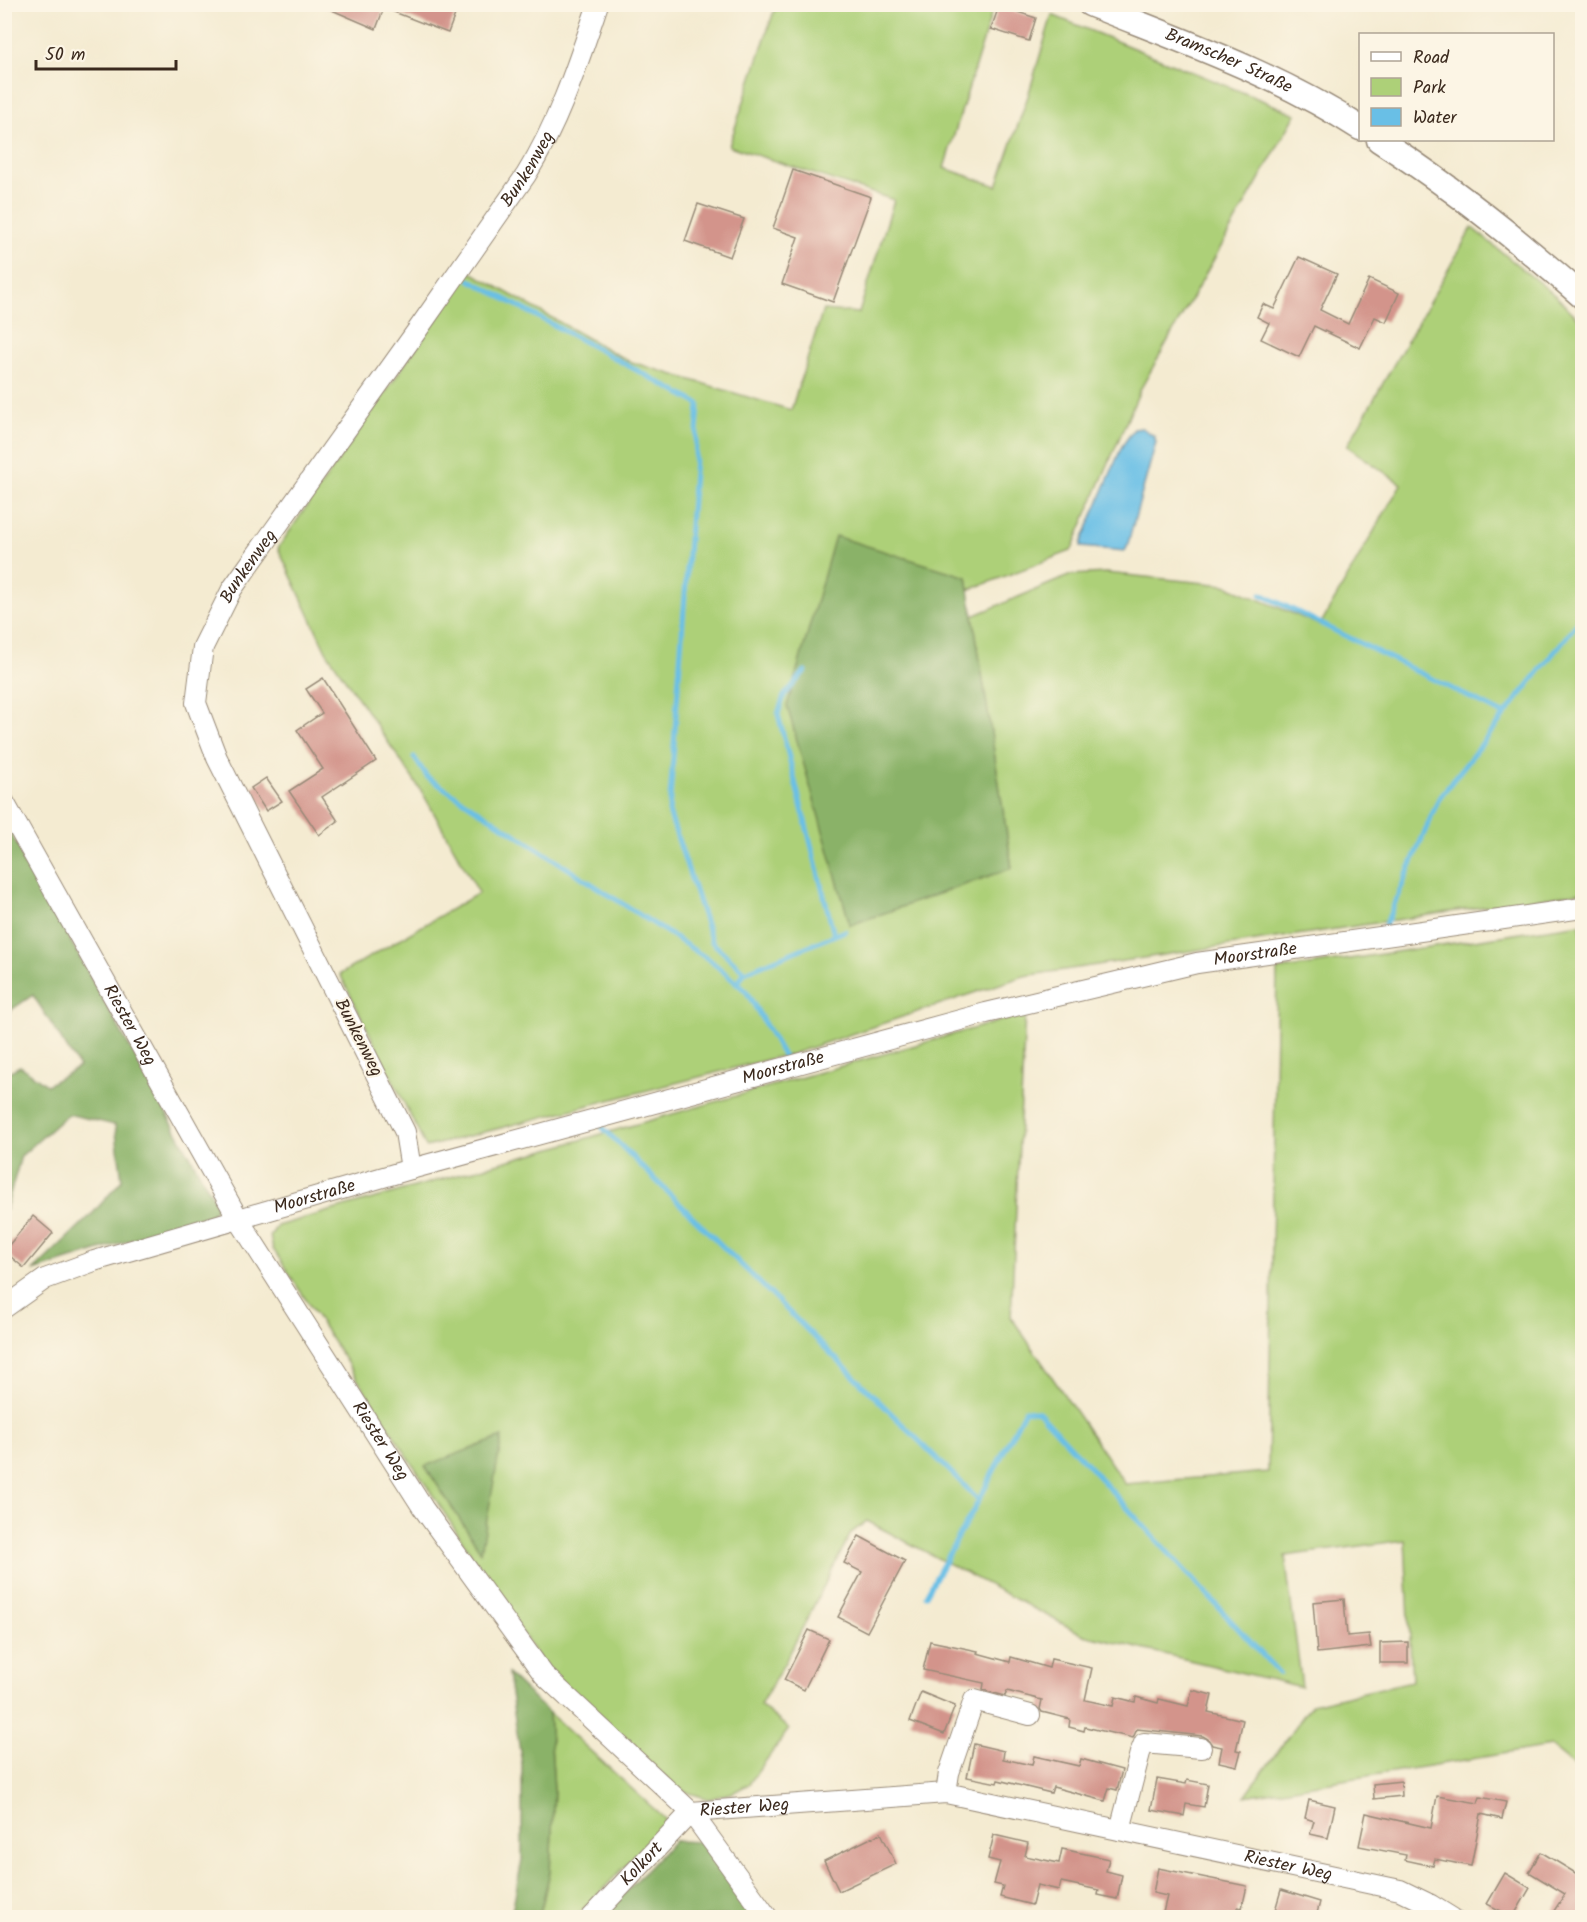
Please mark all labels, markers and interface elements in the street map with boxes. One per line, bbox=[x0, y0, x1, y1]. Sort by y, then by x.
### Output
street label: Bramscher Straße bbox=[1161, 21, 1298, 102]
scale bar bbox=[36, 33, 176, 71]
legend bbox=[1359, 33, 1554, 141]
text: 50 m bbox=[45, 41, 85, 70]
text: Road bbox=[1413, 44, 1450, 73]
text: Park bbox=[1413, 74, 1446, 103]
text: Water bbox=[1413, 104, 1458, 133]
street label: Bunkenweg bbox=[493, 126, 562, 213]
street label: Bunkenweg bbox=[213, 524, 285, 609]
street label: Moorstraße bbox=[1212, 934, 1299, 975]
street label: Riester Weg bbox=[95, 979, 164, 1071]
street label: Bunkenweg bbox=[326, 994, 390, 1082]
street label: Moorstraße bbox=[739, 1043, 827, 1093]
street label: Moorstraße bbox=[270, 1171, 359, 1223]
street label: Riester Weg bbox=[344, 1396, 417, 1487]
street label: Riester Weg bbox=[699, 1790, 790, 1826]
street label: Kolkort bbox=[613, 1834, 671, 1893]
street label: Riester Weg bbox=[1241, 1843, 1335, 1890]

